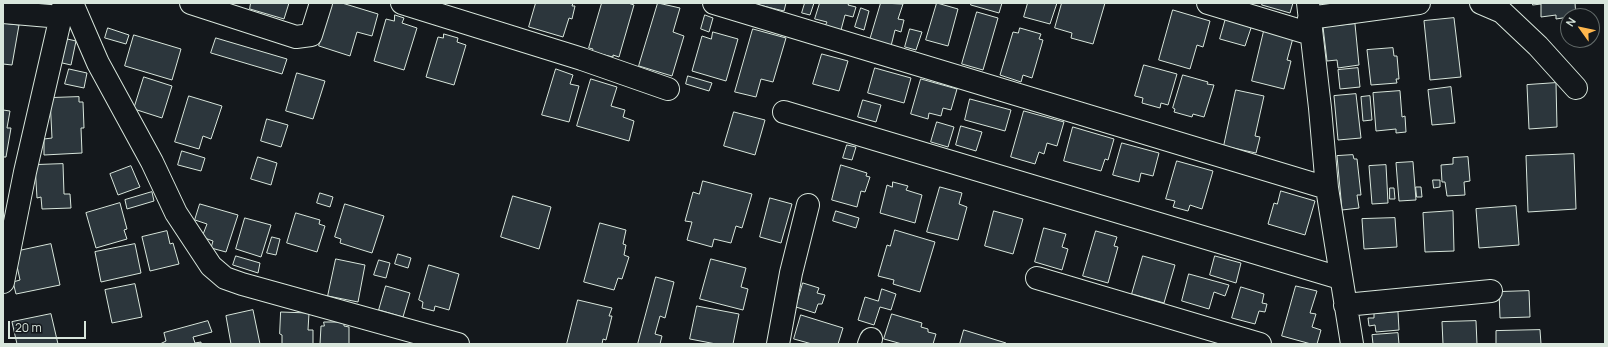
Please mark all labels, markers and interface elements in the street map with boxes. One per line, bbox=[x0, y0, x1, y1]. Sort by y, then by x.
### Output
north arrow bbox=[1560, 8, 1600, 48]
text: N bbox=[1562, 14, 1579, 29]
scale bar bbox=[10, 313, 88, 339]
text: 20 m bbox=[15, 319, 42, 336]

